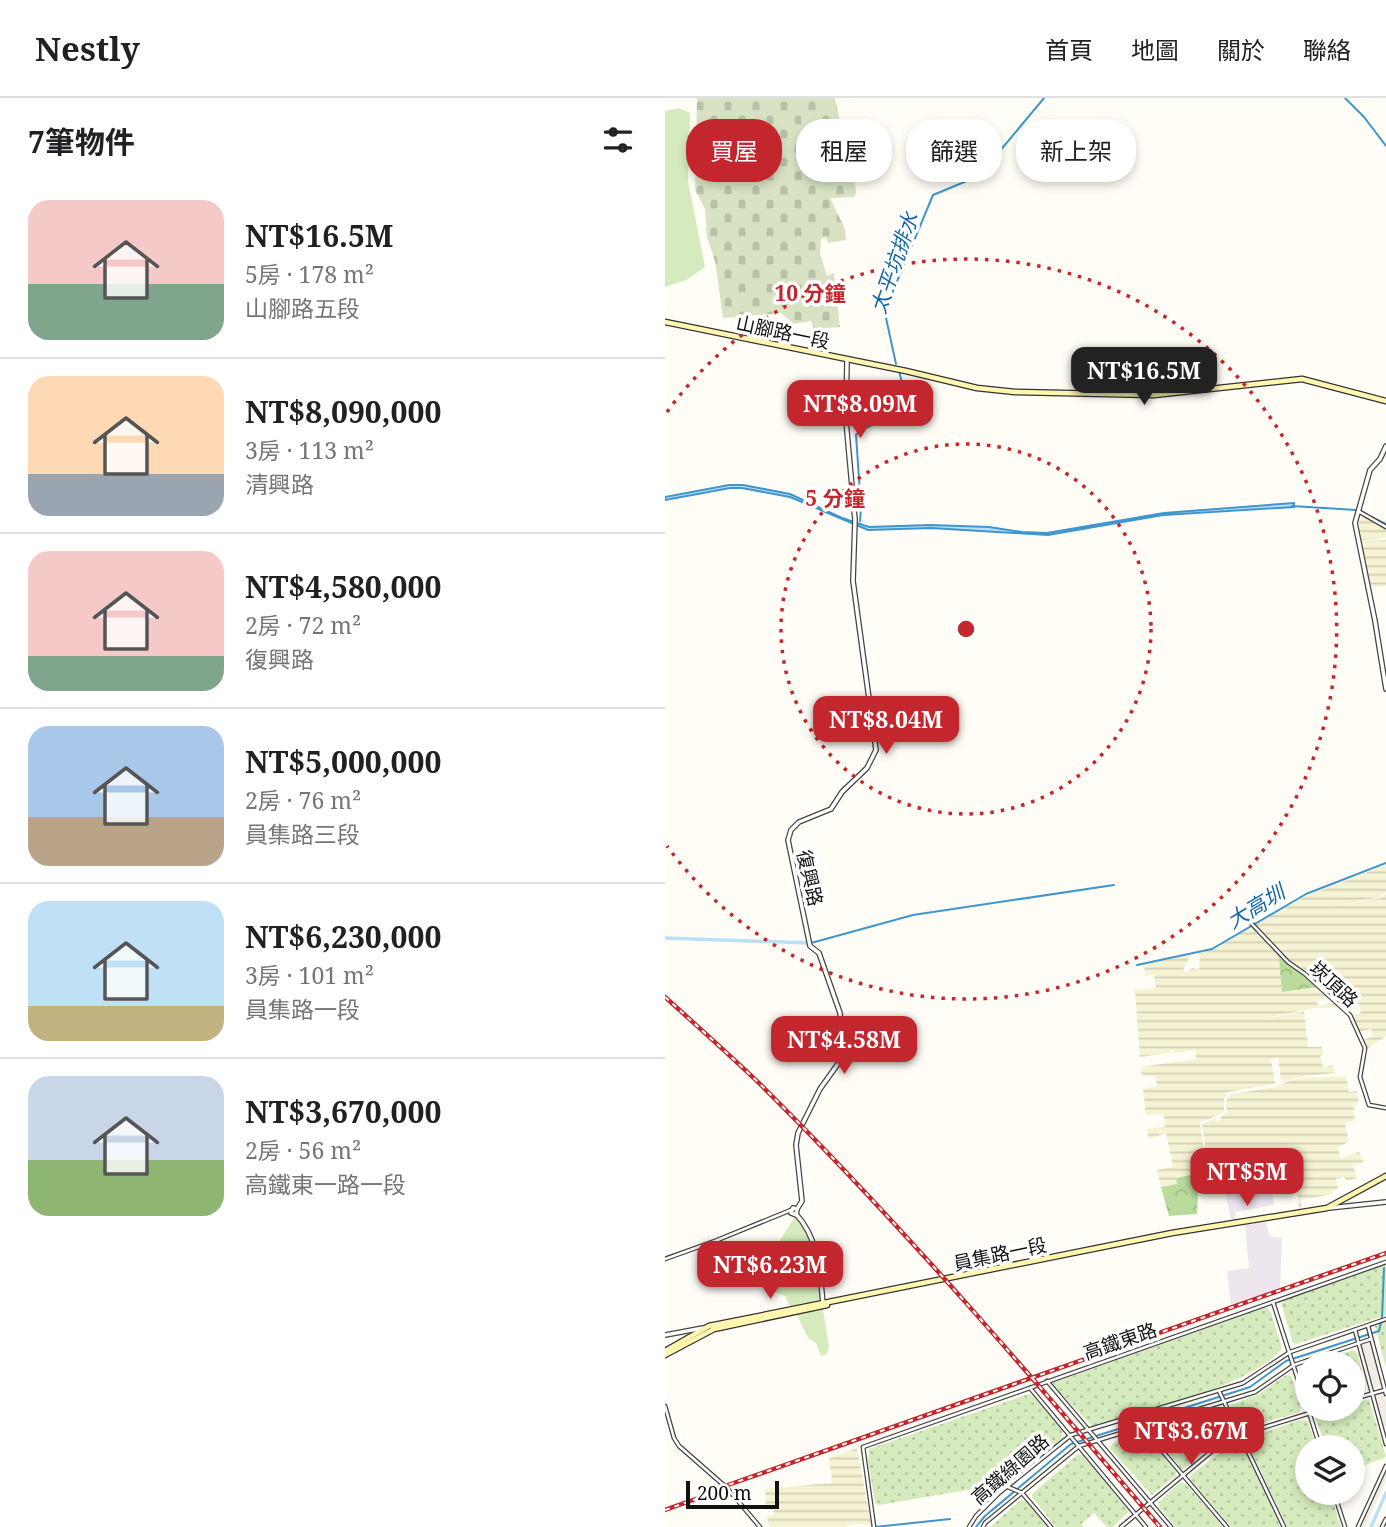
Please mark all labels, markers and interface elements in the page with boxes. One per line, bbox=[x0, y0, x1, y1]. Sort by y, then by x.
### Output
text: Nestly bbox=[35, 26, 140, 71]
text: 首頁 bbox=[1045, 33, 1093, 66]
text: 地圖 bbox=[1131, 33, 1179, 66]
text: 關於 bbox=[1217, 33, 1265, 66]
text: 聯絡 bbox=[1303, 33, 1351, 66]
chip: 買屋 bbox=[686, 119, 782, 182]
chip: 租屋 bbox=[796, 119, 892, 182]
chip: 篩選 bbox=[906, 119, 1002, 182]
chip: 新上架 bbox=[1016, 119, 1136, 182]
text: 7筆物件 bbox=[28, 121, 135, 162]
icon: filters bbox=[599, 121, 637, 159]
water label: 太平坑排水 bbox=[864, 208, 925, 317]
text: NT$16.5M bbox=[245, 215, 393, 256]
icon: home bbox=[84, 228, 168, 312]
text: 5房 · 178 m² bbox=[245, 258, 374, 290]
text: 10 分鐘 bbox=[774, 279, 846, 307]
text: 山腳路五段 bbox=[245, 292, 360, 324]
street label: 山腳路一段 bbox=[734, 309, 832, 355]
pin: NT$16.5M bbox=[1072, 348, 1216, 407]
text: NT$16.5M bbox=[1087, 354, 1201, 386]
pin: NT$8.09M bbox=[788, 380, 932, 440]
text: NT$8.09M bbox=[803, 387, 917, 419]
text: NT$8,090,000 bbox=[245, 391, 441, 432]
icon: home bbox=[84, 404, 168, 488]
text: 3房 · 113 m² bbox=[245, 434, 374, 466]
text: 清興路 bbox=[245, 468, 314, 500]
text: 5 分鐘 bbox=[805, 484, 865, 512]
text: NT$4,580,000 bbox=[245, 566, 441, 607]
icon: home bbox=[84, 579, 168, 663]
text: 2房 · 72 m² bbox=[245, 609, 361, 641]
centre of rings bbox=[954, 617, 978, 641]
text: 復興路 bbox=[245, 643, 314, 675]
pin: NT$8.04M bbox=[814, 696, 958, 756]
text: NT$8.04M bbox=[829, 703, 943, 735]
text: NT$5,000,000 bbox=[245, 741, 441, 782]
icon: home bbox=[84, 754, 168, 838]
text: 2房 · 76 m² bbox=[245, 784, 361, 816]
text: 員集路三段 bbox=[245, 818, 360, 850]
street label: 復興路 bbox=[791, 847, 829, 909]
water label: 大高圳 bbox=[1221, 876, 1292, 934]
text: NT$6,230,000 bbox=[245, 916, 441, 957]
icon: home bbox=[84, 929, 168, 1013]
street label: 崁頂路 bbox=[1304, 955, 1364, 1013]
text: 3房 · 101 m² bbox=[245, 959, 374, 991]
text: 員集路一段 bbox=[245, 993, 360, 1025]
pin: NT$4.58M bbox=[772, 1016, 916, 1076]
text: NT$4.58M bbox=[787, 1023, 901, 1055]
text: NT$3,670,000 bbox=[245, 1091, 441, 1132]
icon: home bbox=[84, 1104, 168, 1188]
text: 2房 · 56 m² bbox=[245, 1134, 361, 1166]
pin: NT$5M bbox=[1198, 1148, 1296, 1208]
text: NT$5M bbox=[1206, 1155, 1288, 1187]
text: 高鐵東一路一段 bbox=[245, 1168, 406, 1200]
street label: 員集路一段 bbox=[951, 1231, 1049, 1277]
pin: NT$6.23M bbox=[698, 1242, 842, 1301]
text: NT$6.23M bbox=[713, 1248, 827, 1280]
street label: 高鐵東路 bbox=[1080, 1316, 1160, 1366]
map controls bbox=[1295, 1351, 1365, 1505]
button: locate bbox=[1295, 1351, 1365, 1421]
pin: NT$3.67M bbox=[1119, 1408, 1263, 1467]
text: NT$3.67M bbox=[1134, 1414, 1248, 1446]
street label: 高鐵綠園路 bbox=[966, 1428, 1054, 1510]
button: layers bbox=[1295, 1435, 1365, 1505]
scale bar bbox=[686, 1478, 779, 1510]
text: 200 m bbox=[697, 1480, 752, 1506]

